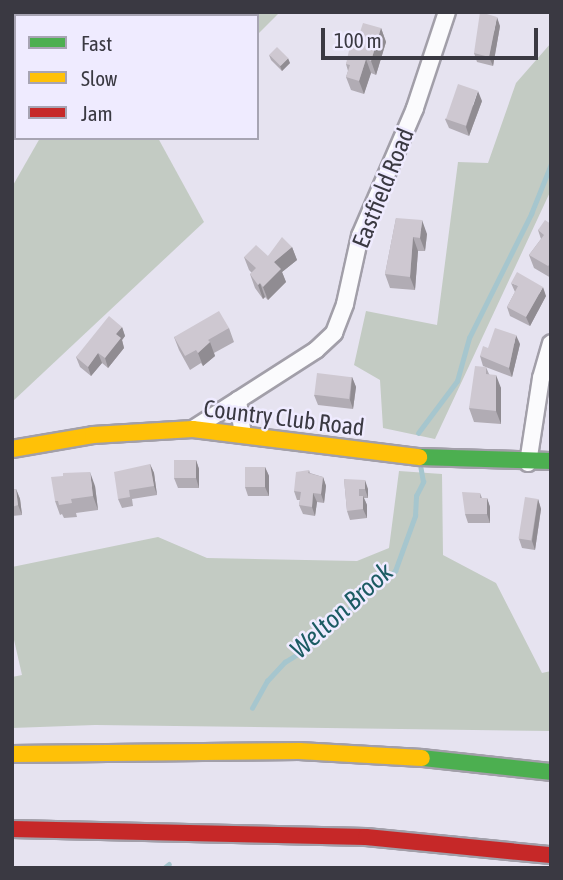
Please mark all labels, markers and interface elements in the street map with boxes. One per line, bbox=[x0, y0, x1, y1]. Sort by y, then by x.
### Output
legend bbox=[14, 14, 259, 140]
scale bar bbox=[325, 14, 542, 58]
text: 100 m bbox=[334, 28, 382, 52]
text: Fast bbox=[81, 31, 112, 55]
text: Slow bbox=[81, 66, 117, 90]
text: Jam bbox=[81, 101, 113, 125]
street label: Eastfield Road bbox=[346, 124, 420, 252]
street label: Country Club Road bbox=[202, 394, 366, 442]
water label: Welton Brook bbox=[284, 557, 400, 665]

